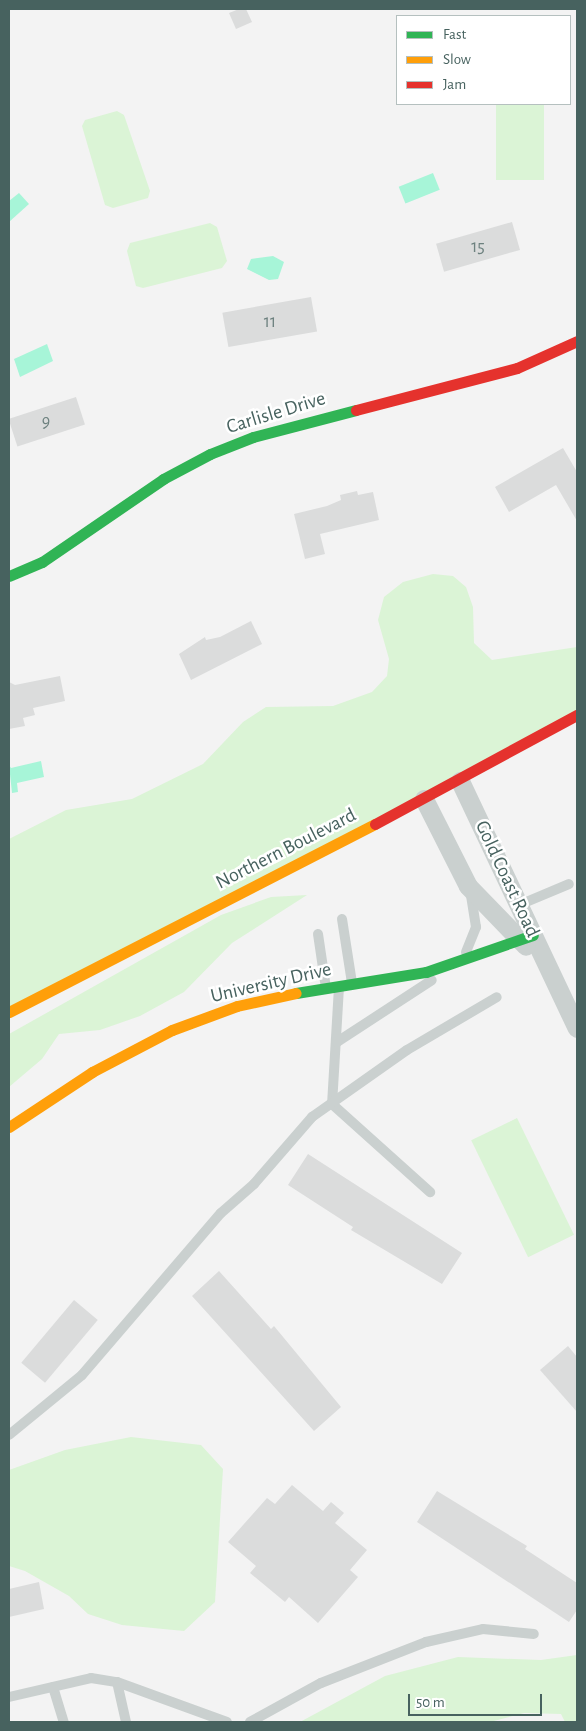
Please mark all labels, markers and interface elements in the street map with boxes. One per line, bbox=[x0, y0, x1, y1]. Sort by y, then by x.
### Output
legend bbox=[396, 15, 571, 105]
text: Fast bbox=[443, 27, 466, 42]
text: Slow bbox=[443, 52, 471, 67]
text: Jam bbox=[443, 77, 466, 92]
house number: 15 bbox=[471, 236, 485, 258]
house number: 11 bbox=[264, 311, 276, 333]
street label: Carlisle Drive bbox=[224, 387, 328, 439]
house number: 9 bbox=[42, 411, 50, 433]
street label: Northern Boulevard bbox=[212, 803, 360, 895]
street label: Gold Coast Road bbox=[470, 817, 544, 941]
street label: University Drive bbox=[208, 957, 334, 1009]
scale bar bbox=[411, 1684, 545, 1716]
text: 50 m bbox=[416, 1695, 445, 1710]

